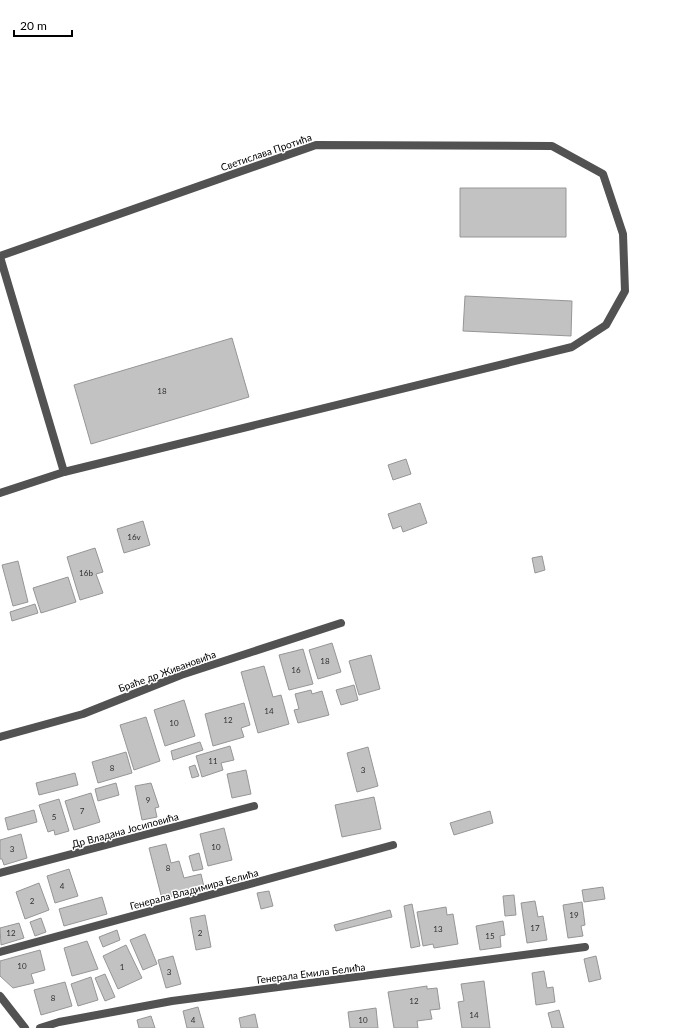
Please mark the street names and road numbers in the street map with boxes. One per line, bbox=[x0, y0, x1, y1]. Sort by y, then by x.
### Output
street label: Светислава Протића bbox=[219, 131, 313, 173]
street label: Браће др Живановића bbox=[117, 648, 217, 694]
street label: Др Владана Јосиповића bbox=[70, 810, 180, 850]
street label: Генерала Владимира Белића bbox=[129, 866, 259, 912]
street label: Генерала Емила Белића bbox=[256, 960, 366, 986]

